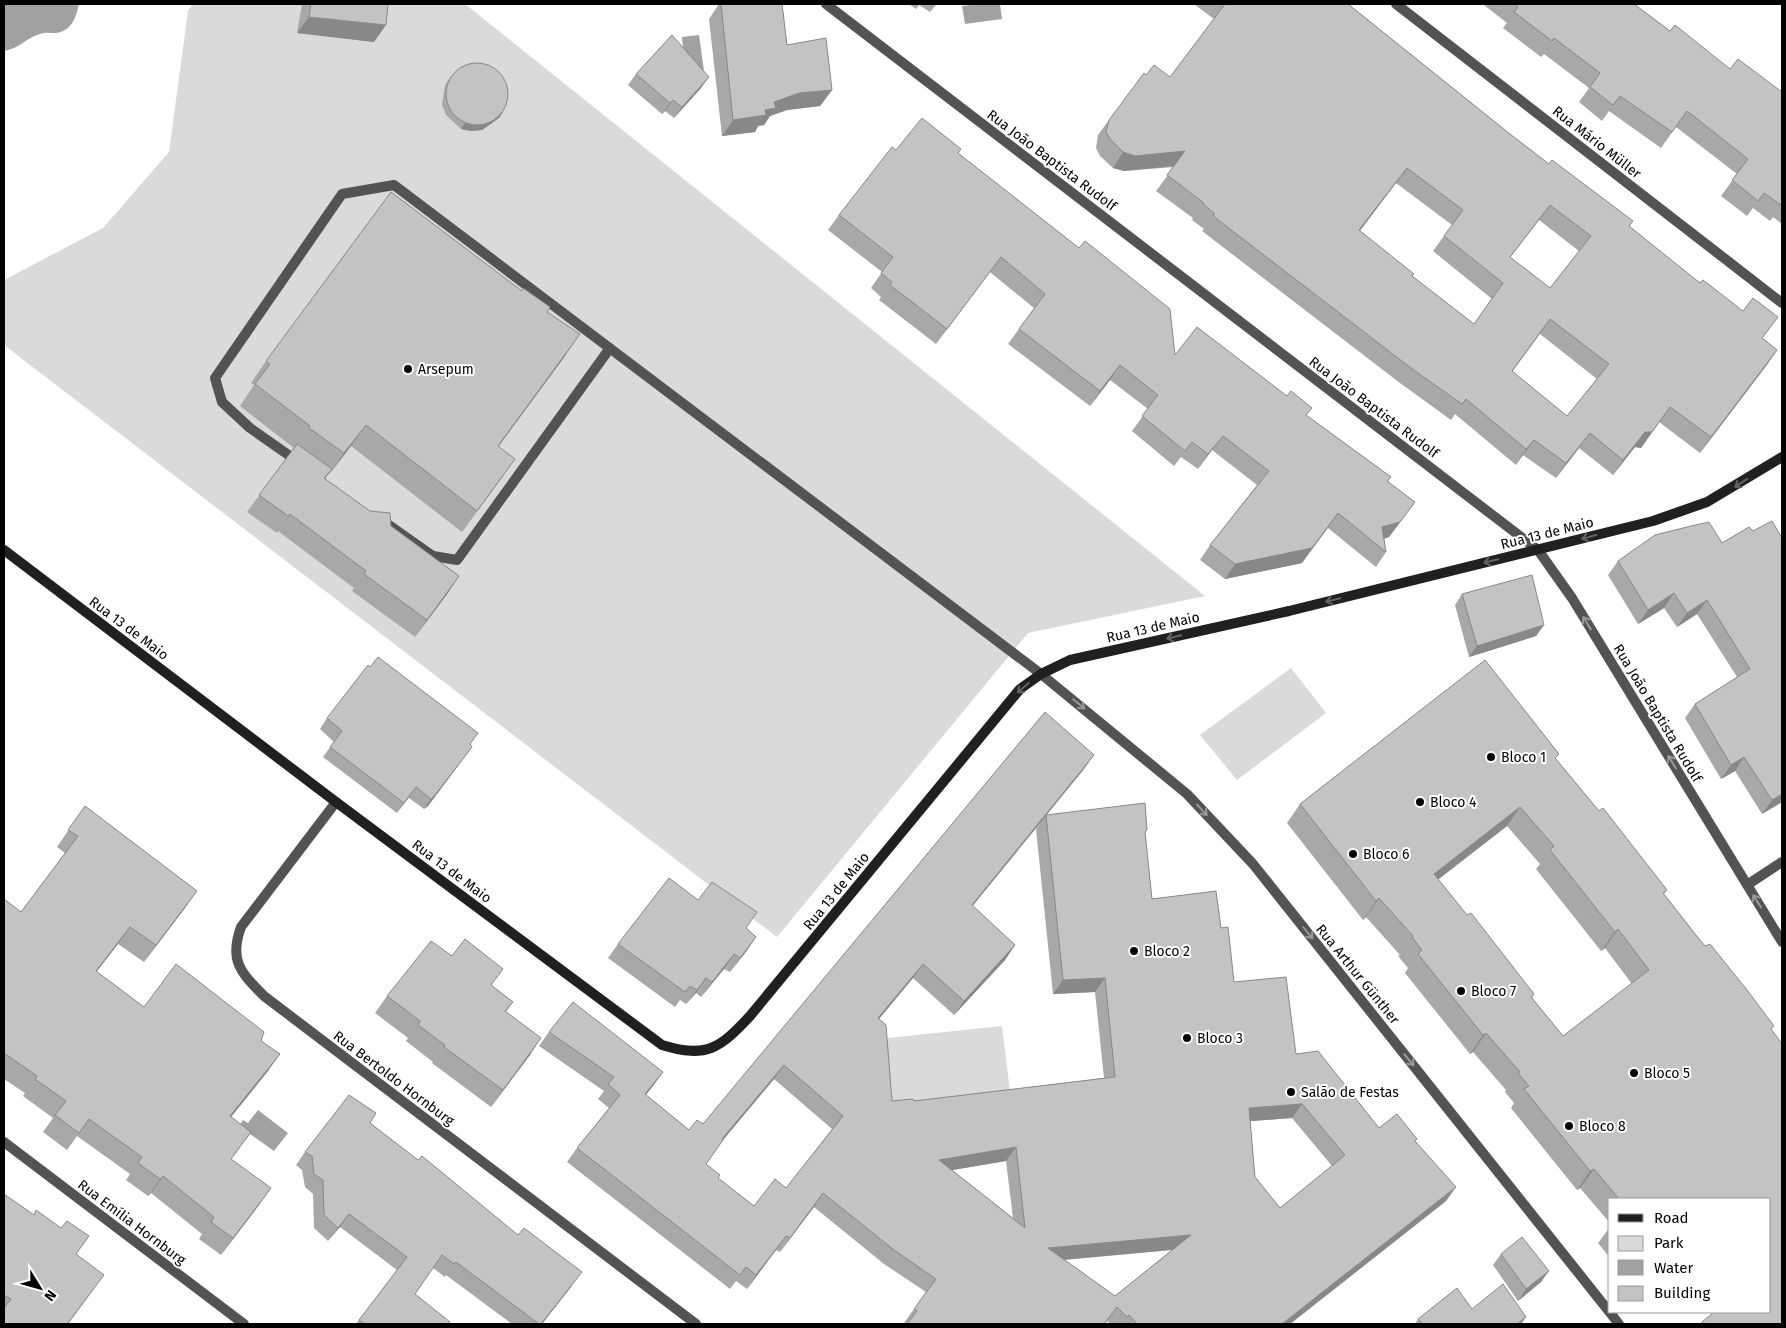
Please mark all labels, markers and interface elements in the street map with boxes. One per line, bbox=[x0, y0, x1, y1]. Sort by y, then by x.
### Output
street label: Rua Mário Müller bbox=[1549, 102, 1645, 183]
street label: Rua João Baptista Rudolf bbox=[983, 106, 1121, 216]
street label: Rua João Baptista Rudolf bbox=[1305, 353, 1443, 463]
place label: Arsepum bbox=[418, 361, 474, 378]
marker: Arsepum bbox=[402, 363, 414, 375]
one-way arrow bbox=[1735, 478, 1749, 488]
street label: Rua 13 de Maio bbox=[1499, 514, 1595, 553]
one-way arrow bbox=[1582, 533, 1598, 543]
one-way arrow bbox=[1483, 557, 1499, 567]
street label: Rua 13 de Maio bbox=[86, 593, 172, 664]
one-way arrow bbox=[1325, 596, 1341, 605]
street label: Rua 13 de Maio bbox=[1105, 609, 1201, 646]
one-way arrow bbox=[1582, 617, 1592, 631]
one-way arrow bbox=[1167, 632, 1183, 642]
street label: Rua João Baptista Rudolf bbox=[1610, 641, 1706, 786]
one-way arrow bbox=[1016, 682, 1029, 694]
one-way arrow bbox=[1072, 698, 1085, 709]
place label: Bloco 1 bbox=[1501, 749, 1546, 766]
marker: Bloco 1 bbox=[1485, 751, 1497, 763]
one-way arrow bbox=[1666, 756, 1676, 770]
place label: Bloco 4 bbox=[1430, 794, 1477, 811]
marker: Bloco 4 bbox=[1414, 796, 1426, 808]
one-way arrow bbox=[1196, 804, 1208, 816]
street label: Rua 13 de Maio bbox=[409, 836, 495, 907]
place label: Bloco 6 bbox=[1363, 846, 1409, 863]
marker: Bloco 6 bbox=[1347, 848, 1359, 860]
street label: Rua 13 de Maio bbox=[800, 849, 873, 934]
one-way arrow bbox=[1751, 894, 1761, 908]
street label: Rua Arthur Günther bbox=[1312, 921, 1403, 1028]
one-way arrow bbox=[1303, 926, 1314, 939]
place label: Bloco 2 bbox=[1144, 943, 1190, 960]
marker: Bloco 2 bbox=[1128, 945, 1140, 957]
place label: Bloco 7 bbox=[1471, 983, 1516, 1000]
marker: Bloco 7 bbox=[1455, 985, 1467, 997]
street label: Rua Bertoldo Hornburg bbox=[330, 1027, 458, 1130]
place label: Bloco 3 bbox=[1197, 1030, 1243, 1047]
marker: Bloco 3 bbox=[1181, 1032, 1193, 1044]
one-way arrow bbox=[1404, 1053, 1415, 1066]
place label: Bloco 5 bbox=[1644, 1065, 1690, 1082]
marker: Bloco 5 bbox=[1628, 1067, 1640, 1079]
place label: Salão de Festas bbox=[1301, 1084, 1399, 1101]
marker: Salão de Festas bbox=[1285, 1086, 1297, 1098]
place label: Bloco 8 bbox=[1579, 1118, 1626, 1135]
marker: Bloco 8 bbox=[1563, 1120, 1575, 1132]
street label: Rua Emília Hornburg bbox=[74, 1176, 190, 1269]
legend bbox=[1608, 1198, 1771, 1313]
text: Road bbox=[1654, 1209, 1689, 1227]
text: Park bbox=[1654, 1234, 1684, 1252]
text: Water bbox=[1654, 1259, 1693, 1277]
north arrow bbox=[15, 1263, 65, 1313]
text: Building bbox=[1654, 1284, 1710, 1302]
text: N bbox=[40, 1287, 60, 1304]

